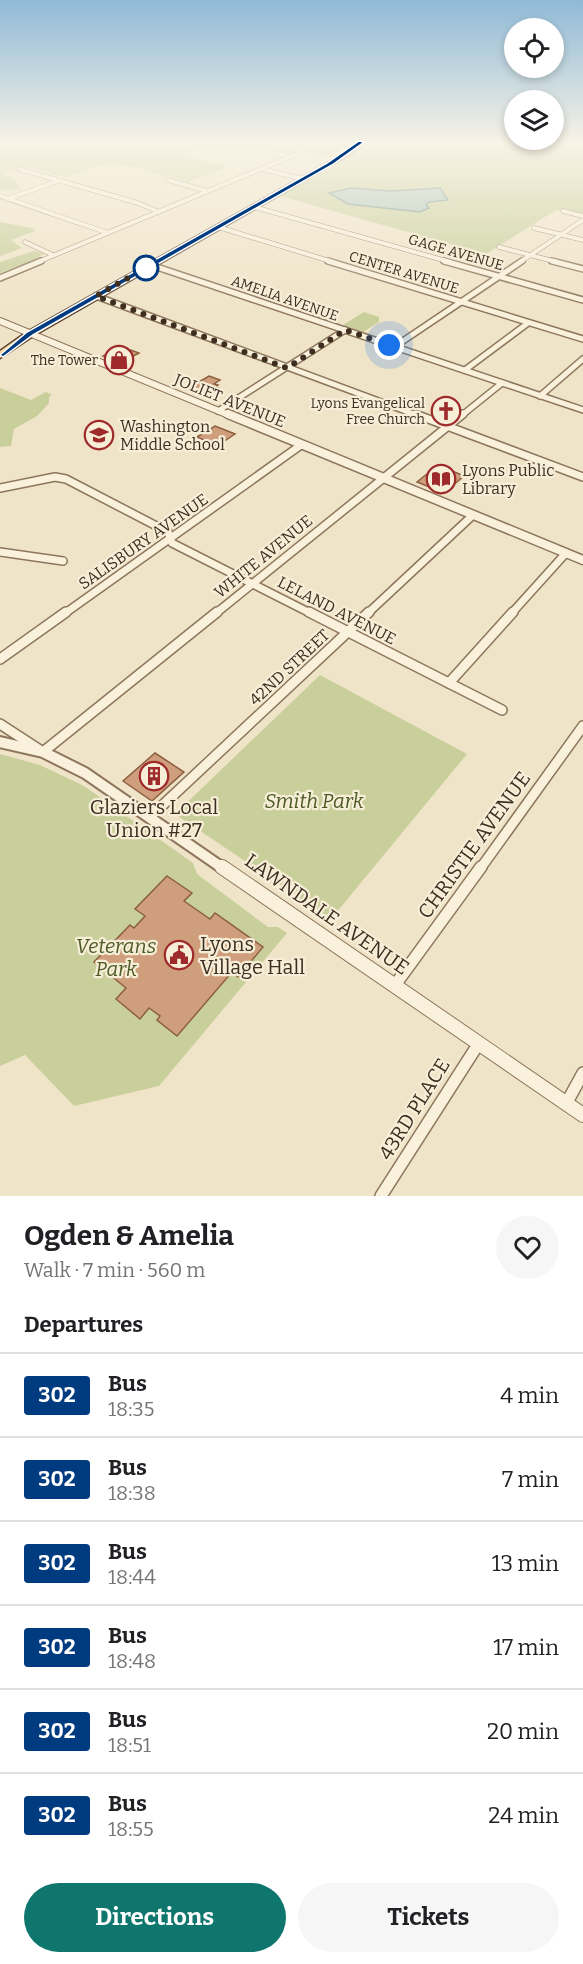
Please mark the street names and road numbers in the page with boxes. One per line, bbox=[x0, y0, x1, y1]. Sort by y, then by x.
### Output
street label: GAGE AVENUE bbox=[406, 231, 505, 274]
street label: CENTER AVENUE bbox=[347, 248, 461, 297]
street label: AMELIA AVENUE bbox=[229, 272, 341, 325]
street label: JOLIET AVENUE bbox=[170, 369, 288, 431]
street label: SALISBURY AVENUE bbox=[75, 490, 212, 593]
street label: WHITE AVENUE bbox=[210, 511, 316, 602]
street label: LELAND AVENUE bbox=[274, 572, 399, 649]
street label: 42ND STREET bbox=[245, 625, 333, 709]
street label: CHRISTIE AVENUE bbox=[413, 767, 535, 923]
street label: LAWNDALE AVENUE bbox=[240, 848, 414, 980]
street label: 43RD PLACE bbox=[373, 1054, 455, 1164]

